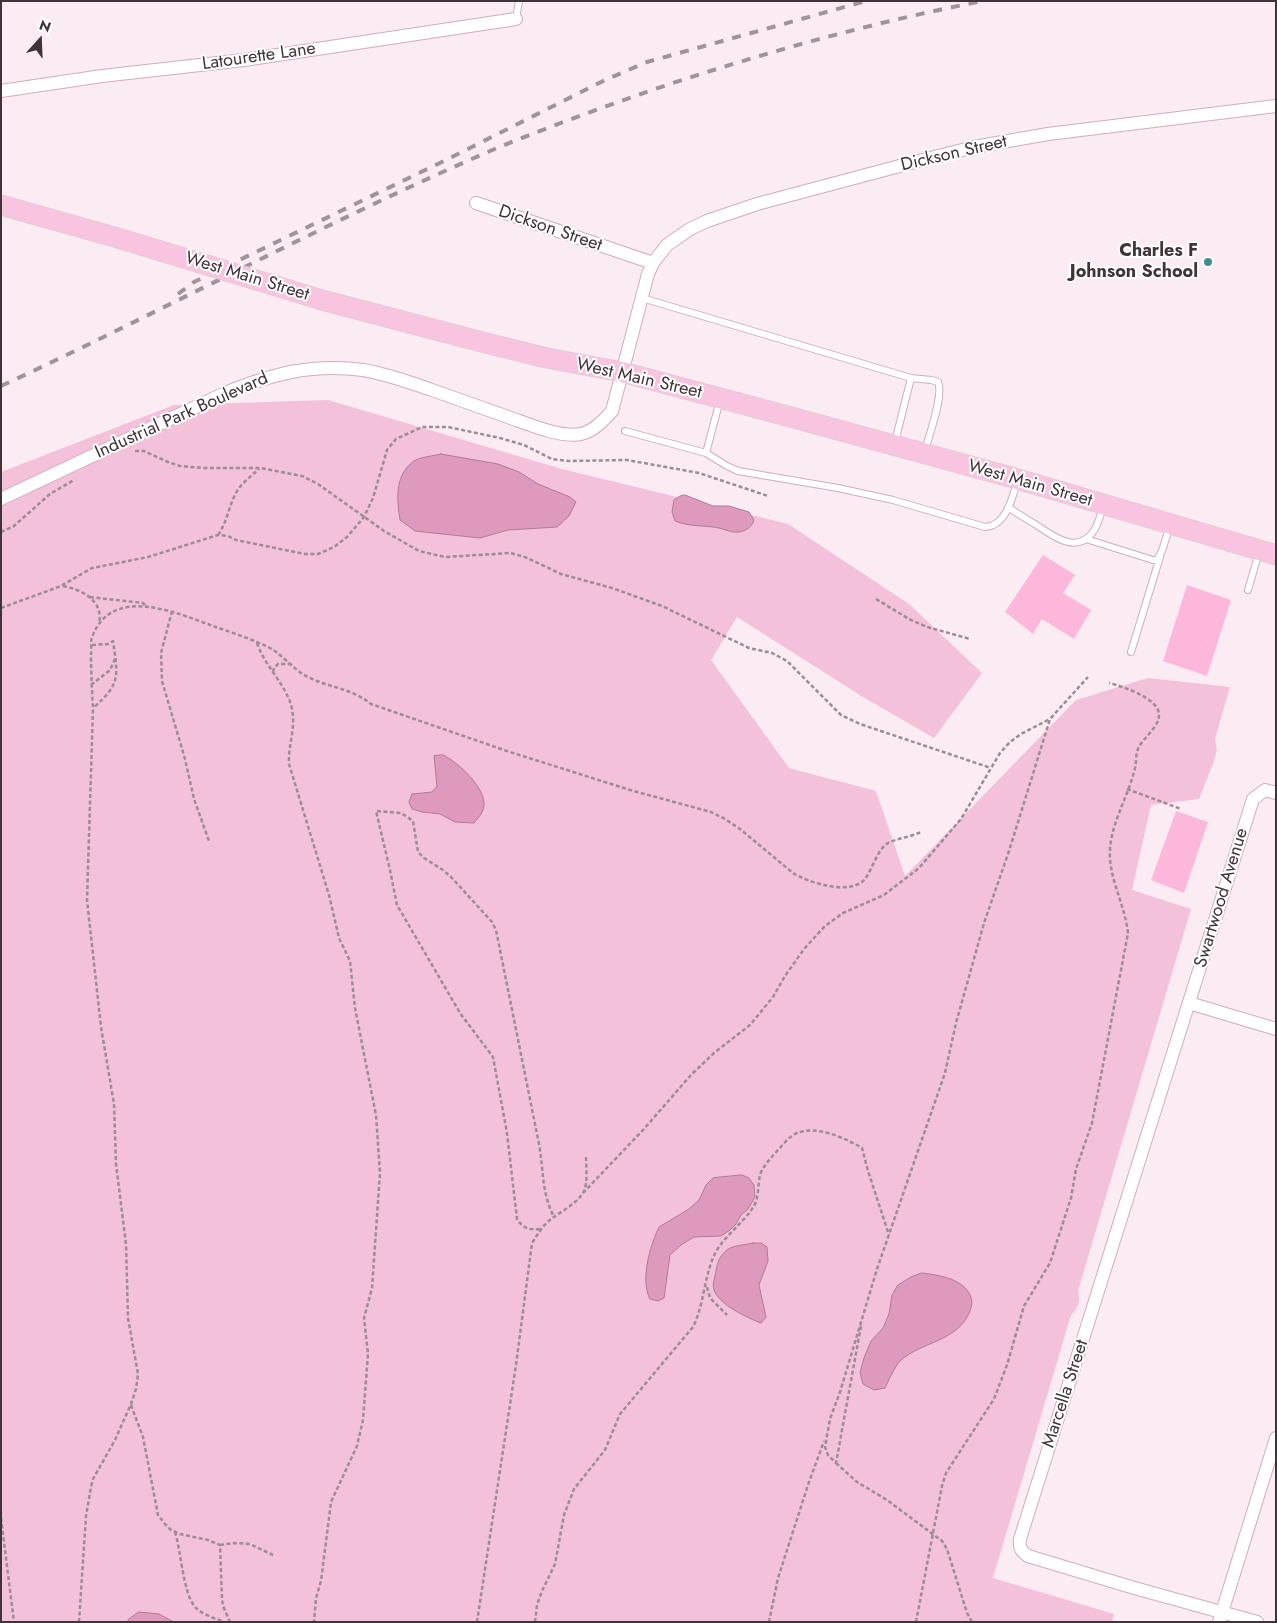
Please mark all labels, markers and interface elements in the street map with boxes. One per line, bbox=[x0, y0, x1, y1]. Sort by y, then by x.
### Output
north arrow bbox=[15, 15, 65, 65]
text: N bbox=[36, 15, 54, 37]
street label: Latourette Lane bbox=[201, 38, 317, 76]
street label: Dickson Street bbox=[899, 131, 1009, 177]
street label: Dickson Street bbox=[495, 201, 605, 257]
place label: Charles F Johnson School bbox=[1070, 241, 1198, 284]
street label: West Main Street bbox=[182, 248, 312, 306]
marker: Charles F Johnson School bbox=[1202, 256, 1214, 268]
street label: West Main Street bbox=[574, 354, 704, 404]
street label: Industrial Park Boulevard bbox=[92, 368, 272, 464]
street label: West Main Street bbox=[965, 456, 1095, 512]
street label: Swartwood Avenue bbox=[1191, 826, 1253, 970]
street label: Marcella Street bbox=[1038, 1337, 1094, 1451]

